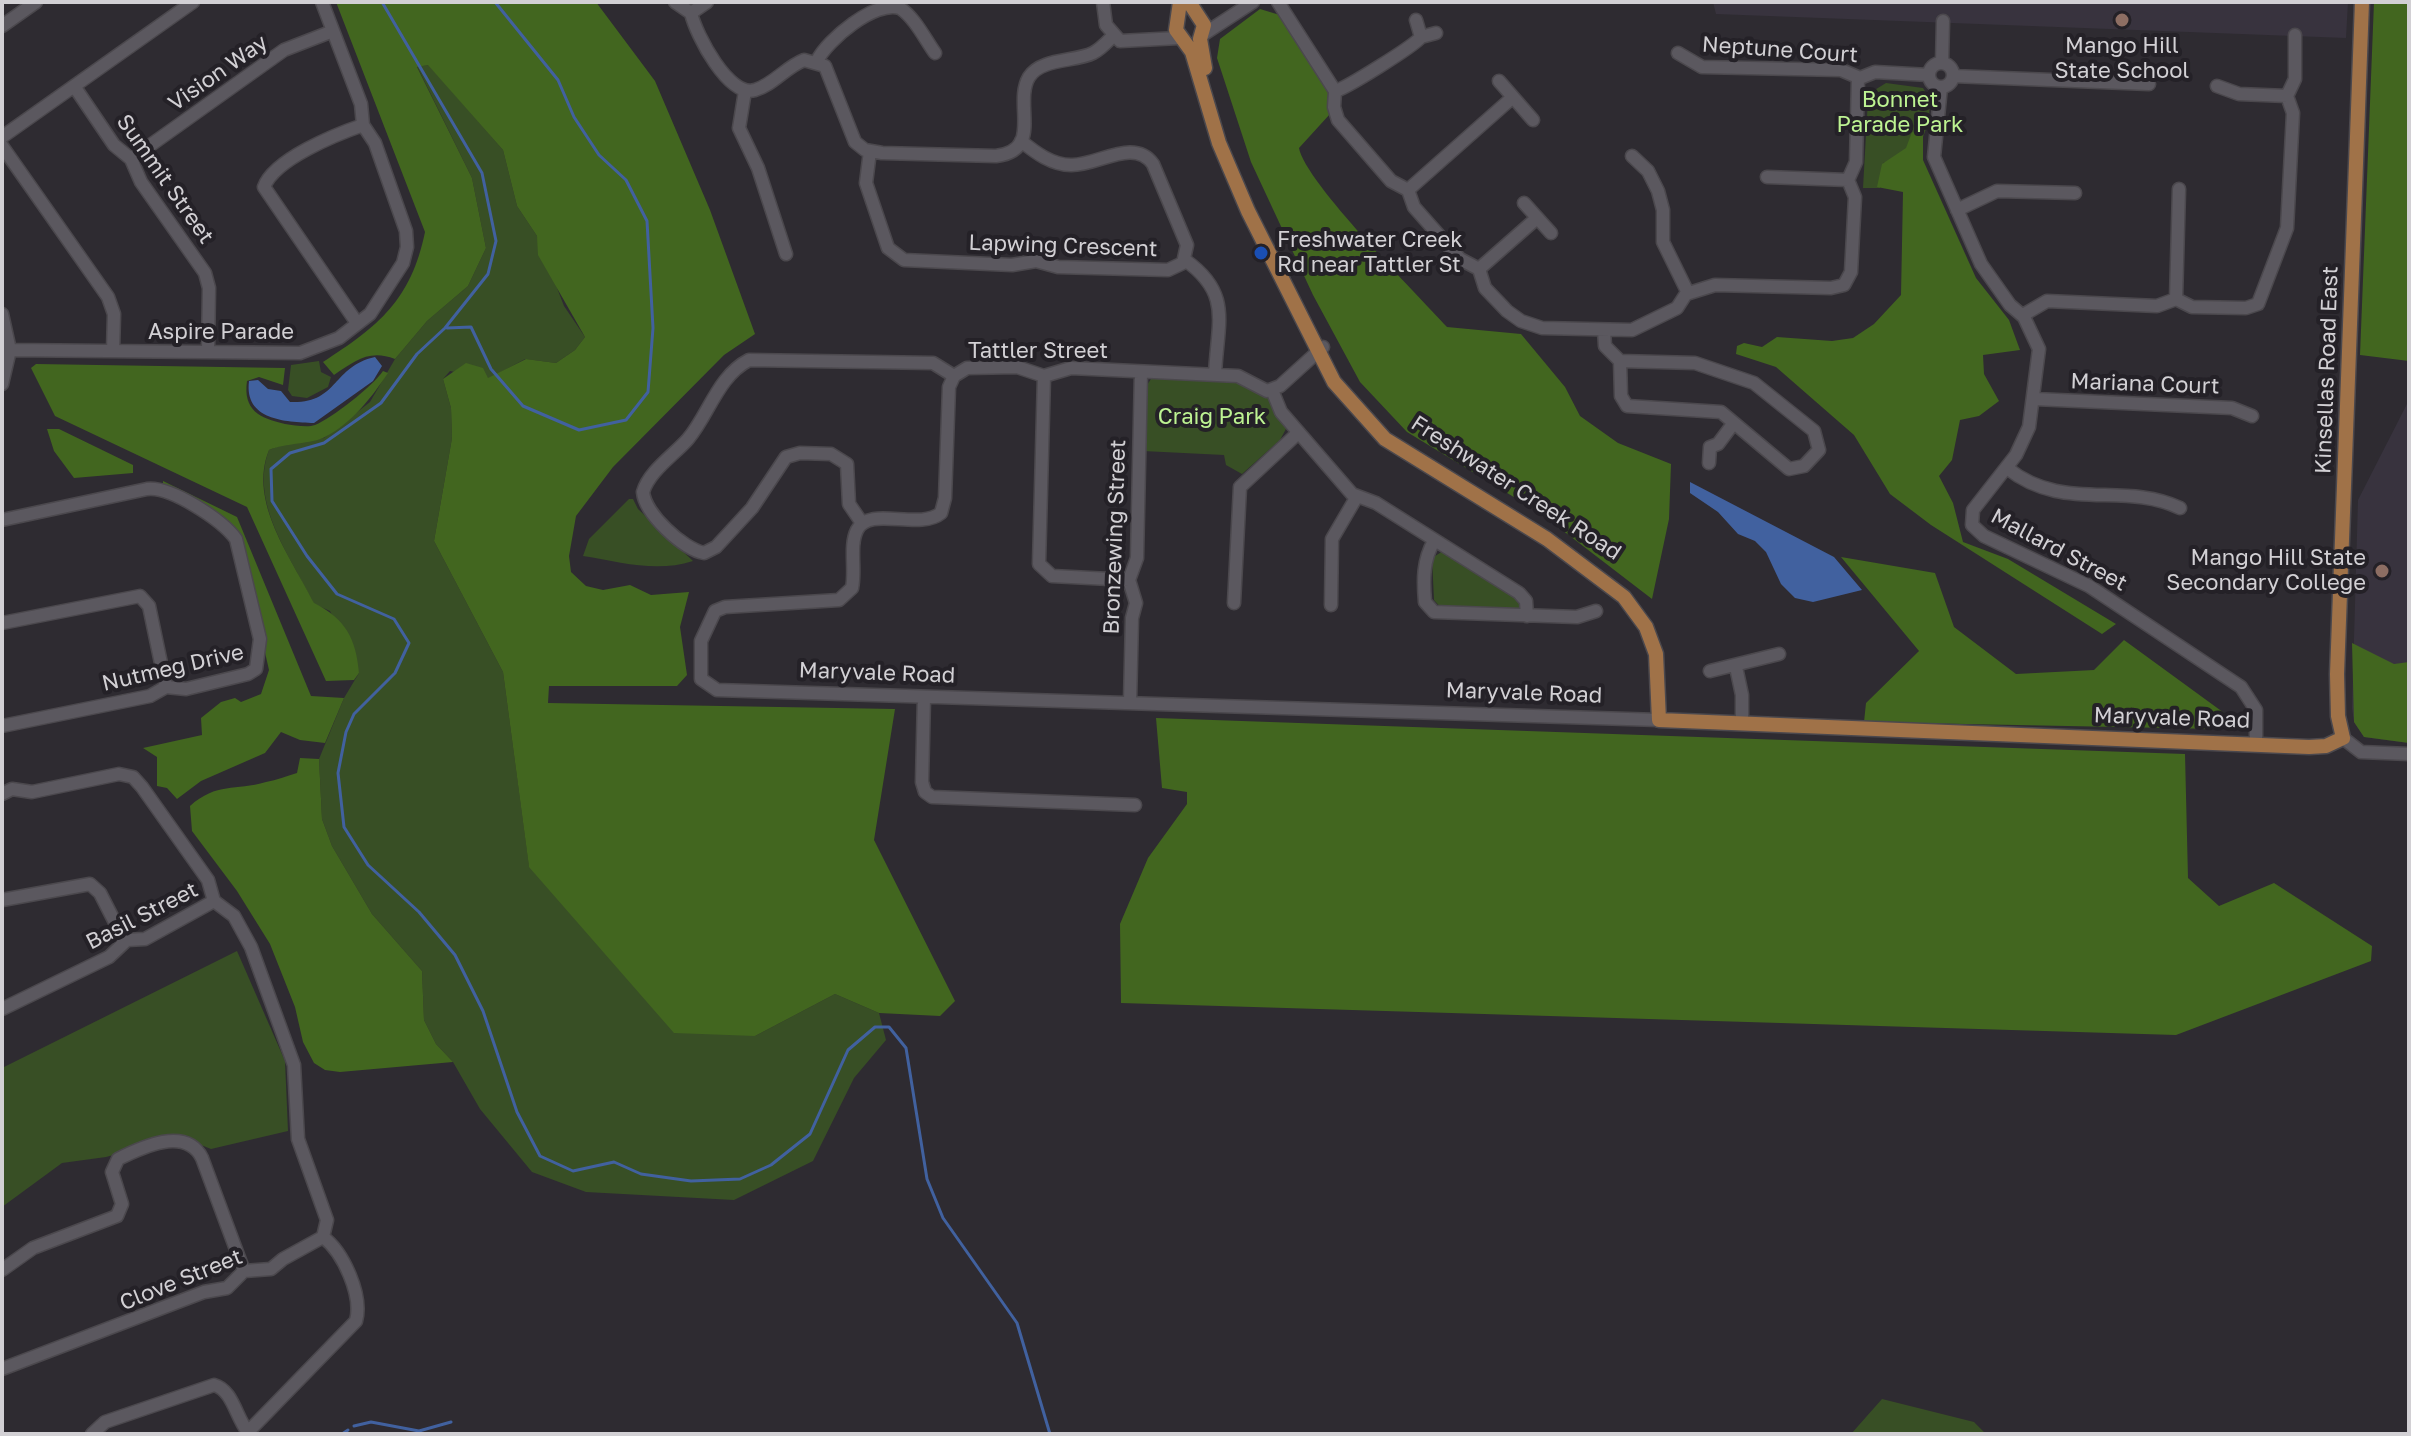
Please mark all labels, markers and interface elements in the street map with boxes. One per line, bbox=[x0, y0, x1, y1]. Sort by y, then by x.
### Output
marker: Mango Hill State School bbox=[2113, 11, 2131, 29]
street label: Vision Way bbox=[163, 29, 273, 117]
street label: Neptune Court bbox=[1701, 31, 1859, 69]
place label: Mango Hill State School bbox=[2055, 33, 2189, 84]
park label: Bonnet Parade Park bbox=[1837, 87, 1963, 138]
street label: Summit Street bbox=[111, 109, 219, 249]
place label: Freshwater Creek Rd near Tattler St bbox=[1277, 227, 1463, 278]
street label: Lapwing Crescent bbox=[968, 230, 1158, 262]
marker: Freshwater Creek Rd near Tattler St bbox=[1252, 244, 1270, 262]
street label: Kinsellas Road East bbox=[2310, 266, 2344, 474]
street label: Aspire Parade bbox=[148, 319, 294, 345]
street label: Tattler Street bbox=[968, 338, 1108, 364]
street label: Mariana Court bbox=[2070, 368, 2220, 400]
park label: Craig Park bbox=[1158, 404, 1266, 430]
street label: Freshwater Creek Road bbox=[1406, 410, 1626, 566]
street label: Bronzewing Street bbox=[1098, 439, 1132, 635]
street label: Mallard Street bbox=[1986, 503, 2132, 597]
place label: Mango Hill State Secondary College bbox=[2166, 545, 2366, 596]
marker: Mango Hill State Secondary College bbox=[2373, 562, 2391, 580]
street label: Nutmeg Drive bbox=[100, 639, 246, 697]
street label: Maryvale Road bbox=[798, 657, 956, 689]
street label: Maryvale Road bbox=[1445, 677, 1603, 709]
street label: Maryvale Road bbox=[2093, 702, 2251, 734]
street label: Basil Street bbox=[81, 876, 203, 956]
street label: Clove Street bbox=[116, 1243, 246, 1317]

